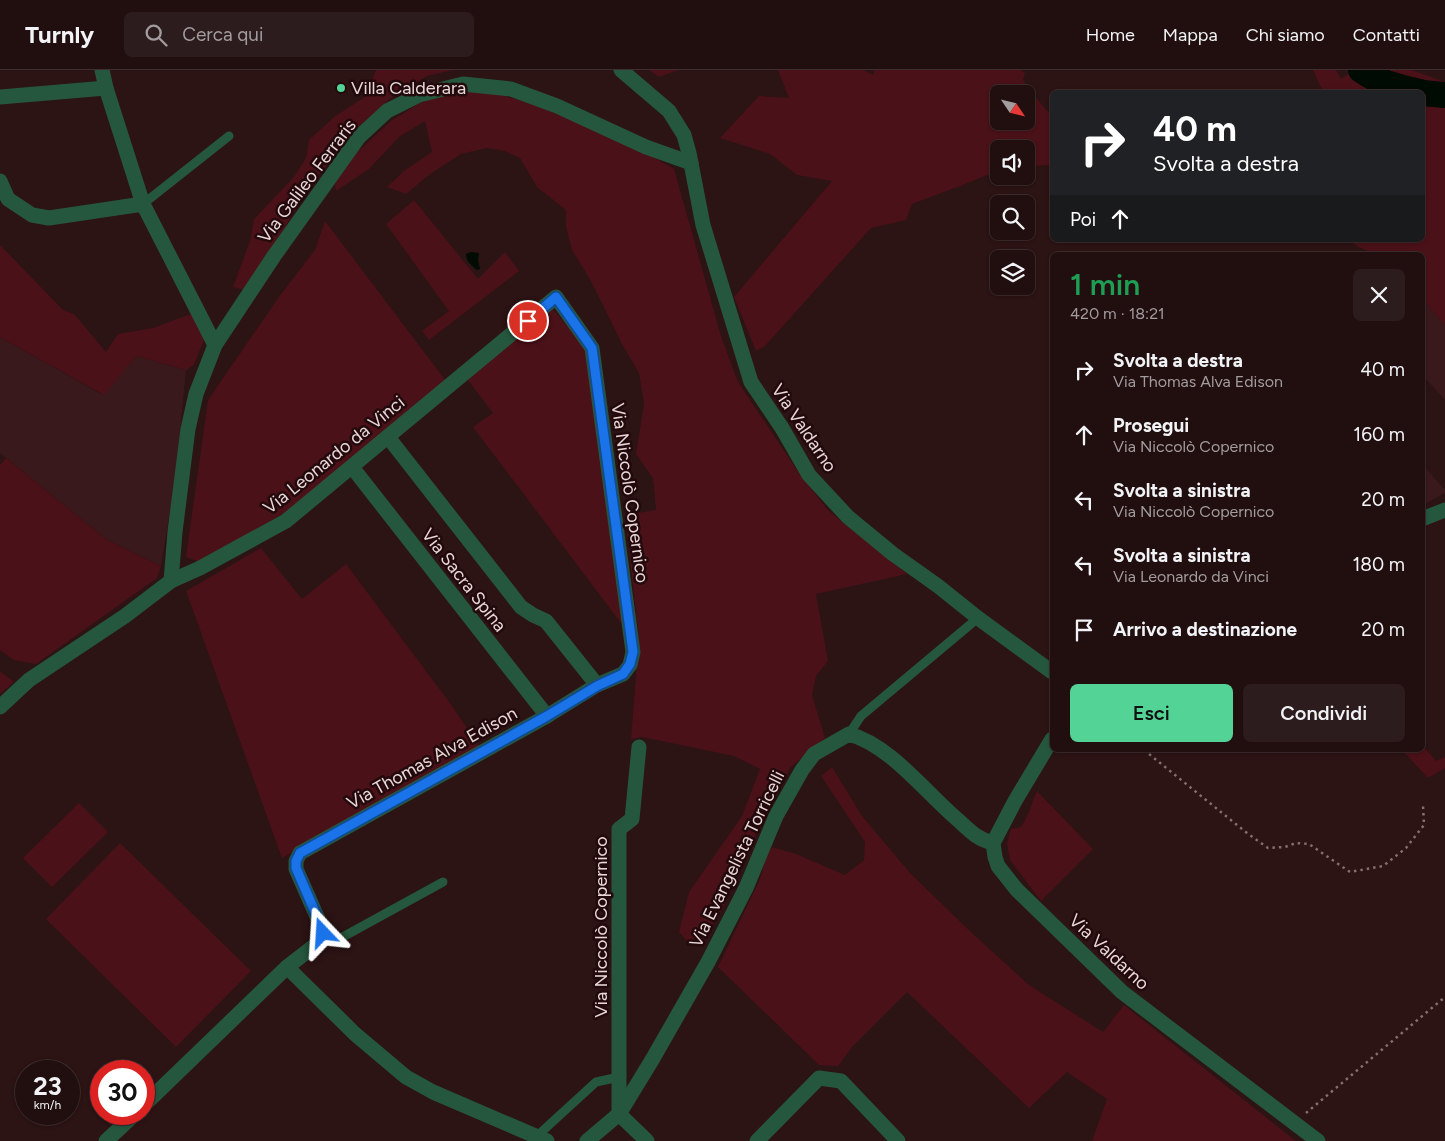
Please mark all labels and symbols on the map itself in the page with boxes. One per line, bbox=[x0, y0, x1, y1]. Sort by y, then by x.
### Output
place label: Villa Calderara bbox=[351, 77, 466, 99]
marker: Villa Calderara bbox=[335, 82, 347, 94]
north arrow bbox=[990, 85, 1035, 130]
street label: Via Galileo Ferraris bbox=[253, 115, 361, 247]
pin bbox=[507, 300, 549, 342]
street label: Via Valdarno bbox=[767, 380, 841, 476]
street label: Via Leonardo da Vinci bbox=[259, 391, 409, 519]
street label: Via Niccolò Copernico bbox=[606, 402, 654, 584]
street label: Via Sacra Spina bbox=[417, 524, 511, 636]
street label: Via Thomas Alva Edison bbox=[343, 702, 521, 814]
street label: Via Evangelista Torricelli bbox=[685, 767, 789, 951]
street label: Via Niccolò Copernico bbox=[590, 836, 612, 1018]
position arrow bbox=[296, 906, 348, 958]
street label: Via Valdarno bbox=[1064, 909, 1154, 995]
speed limit sign: 30 bbox=[90, 1060, 155, 1125]

